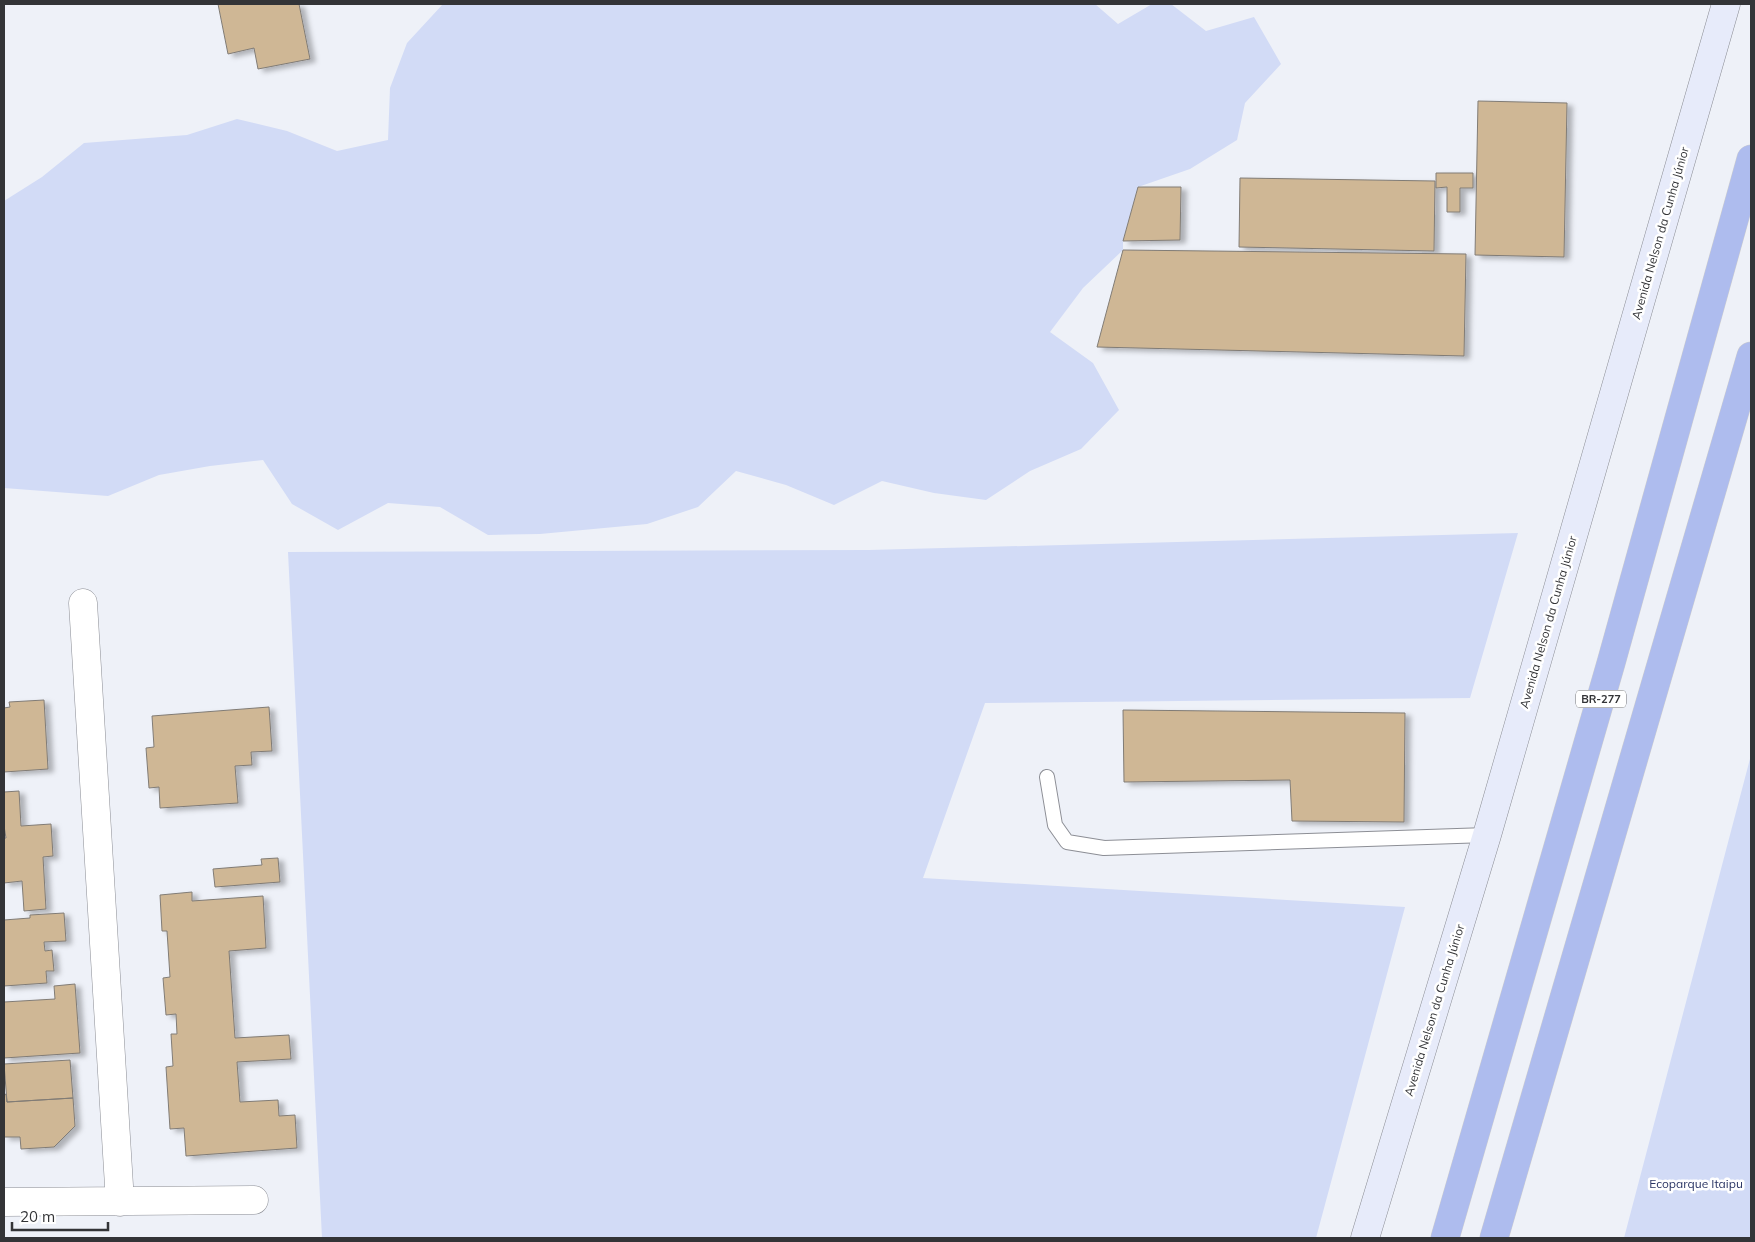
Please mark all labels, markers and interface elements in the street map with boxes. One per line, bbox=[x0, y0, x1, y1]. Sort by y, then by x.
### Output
street label: Avenida Nelson da Cunha Júnior bbox=[1628, 144, 1692, 321]
street label: Avenida Nelson da Cunha Júnior bbox=[1516, 533, 1580, 710]
road number: BR-277 bbox=[1576, 691, 1626, 708]
street label: Avenida Nelson da Cunha Júnior bbox=[1401, 922, 1468, 1098]
park label: Ecoparque Itaipu bbox=[1649, 1176, 1743, 1191]
scale bar bbox=[12, 1200, 109, 1232]
text: 20 m bbox=[20, 1207, 55, 1226]

